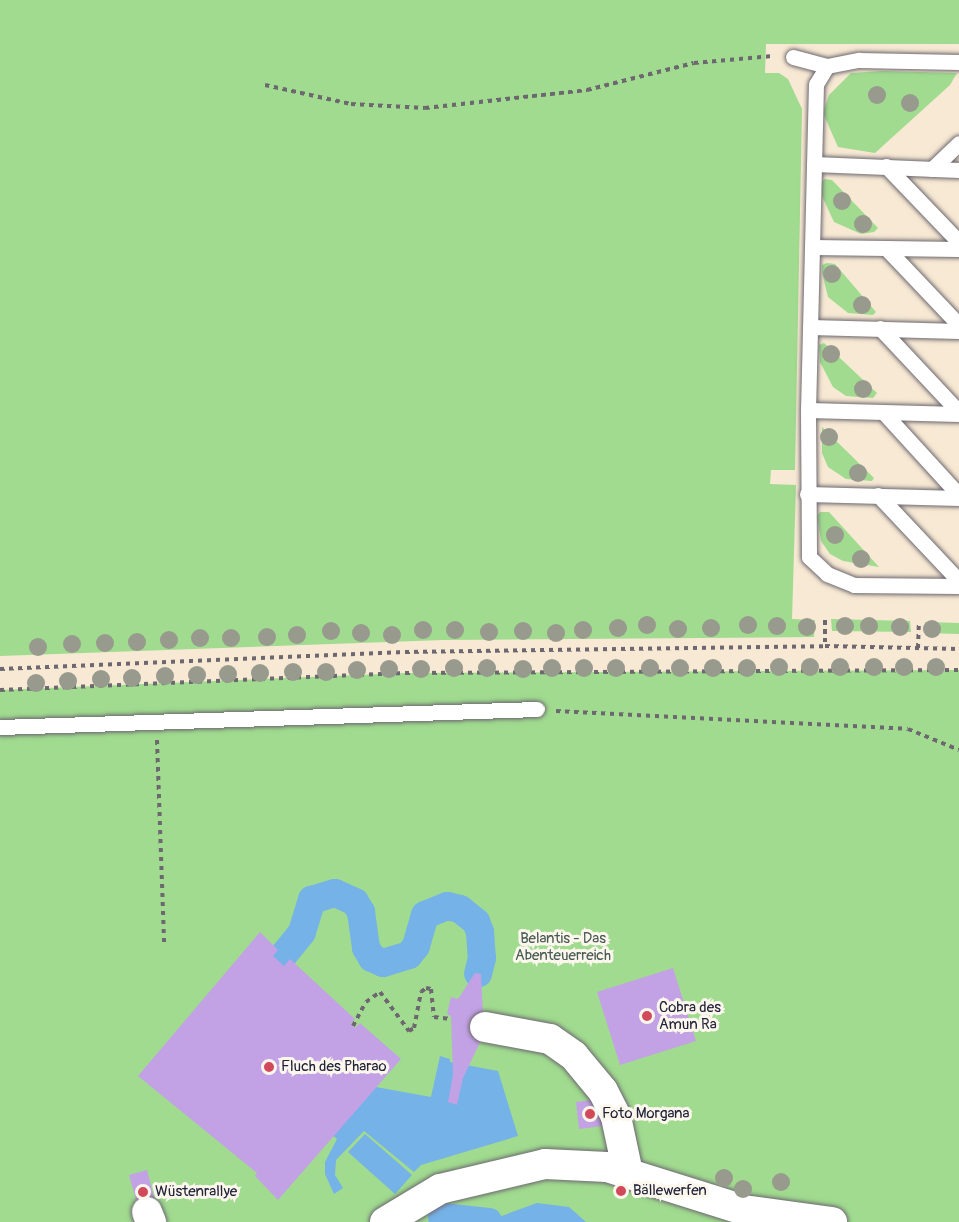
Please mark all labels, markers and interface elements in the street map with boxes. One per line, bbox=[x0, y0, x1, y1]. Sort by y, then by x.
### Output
park label: Belantis - Das Abenteuerreich bbox=[515, 929, 611, 964]
place label: Cobra des Amun Ra bbox=[659, 998, 721, 1033]
marker: Cobra des Amun Ra bbox=[640, 1009, 654, 1023]
place label: Fluch des Pharao bbox=[281, 1058, 387, 1076]
marker: Fluch des Pharao bbox=[262, 1060, 276, 1074]
place label: Foto Morgana bbox=[602, 1105, 689, 1123]
marker: Foto Morgana bbox=[583, 1107, 597, 1121]
place label: Bällewerfen bbox=[633, 1182, 707, 1200]
place label: Wüstenrallye bbox=[155, 1183, 237, 1201]
marker: Bällewerfen bbox=[614, 1184, 628, 1198]
marker: Wüstenrallye bbox=[136, 1185, 150, 1199]

